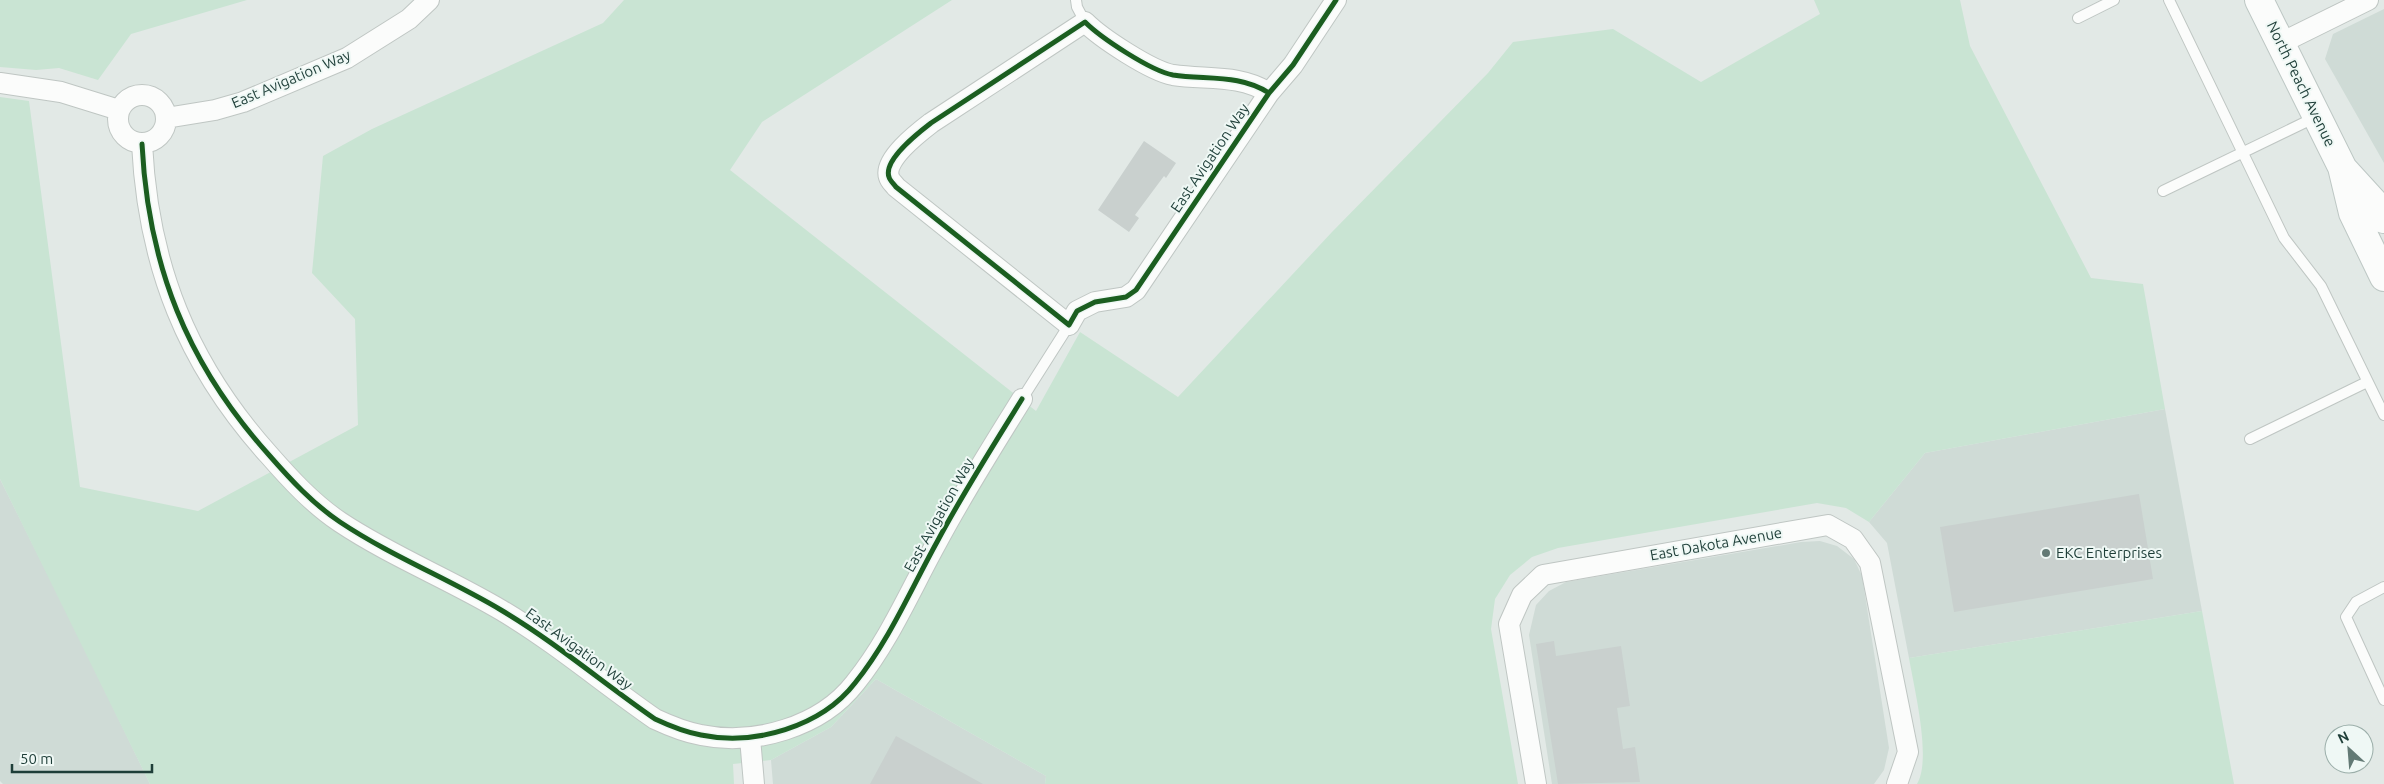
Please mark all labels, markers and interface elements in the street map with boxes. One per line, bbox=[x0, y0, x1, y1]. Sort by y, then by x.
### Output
street label: North Peach Avenue bbox=[2264, 18, 2339, 149]
street label: East Avigation Way bbox=[229, 46, 353, 111]
street label: East Avigation Way bbox=[1167, 100, 1252, 215]
street label: East Avigation Way bbox=[900, 455, 977, 575]
street label: East Dakota Avenue bbox=[1649, 524, 1783, 564]
place label: EKC Enterprises bbox=[2056, 544, 2162, 561]
marker: EKC Enterprises bbox=[2040, 547, 2052, 559]
street label: East Avigation Way bbox=[523, 604, 636, 693]
north arrow bbox=[2324, 724, 2374, 774]
text: N bbox=[2335, 728, 2352, 747]
scale bar bbox=[12, 742, 152, 774]
text: 50 m bbox=[20, 750, 53, 767]

